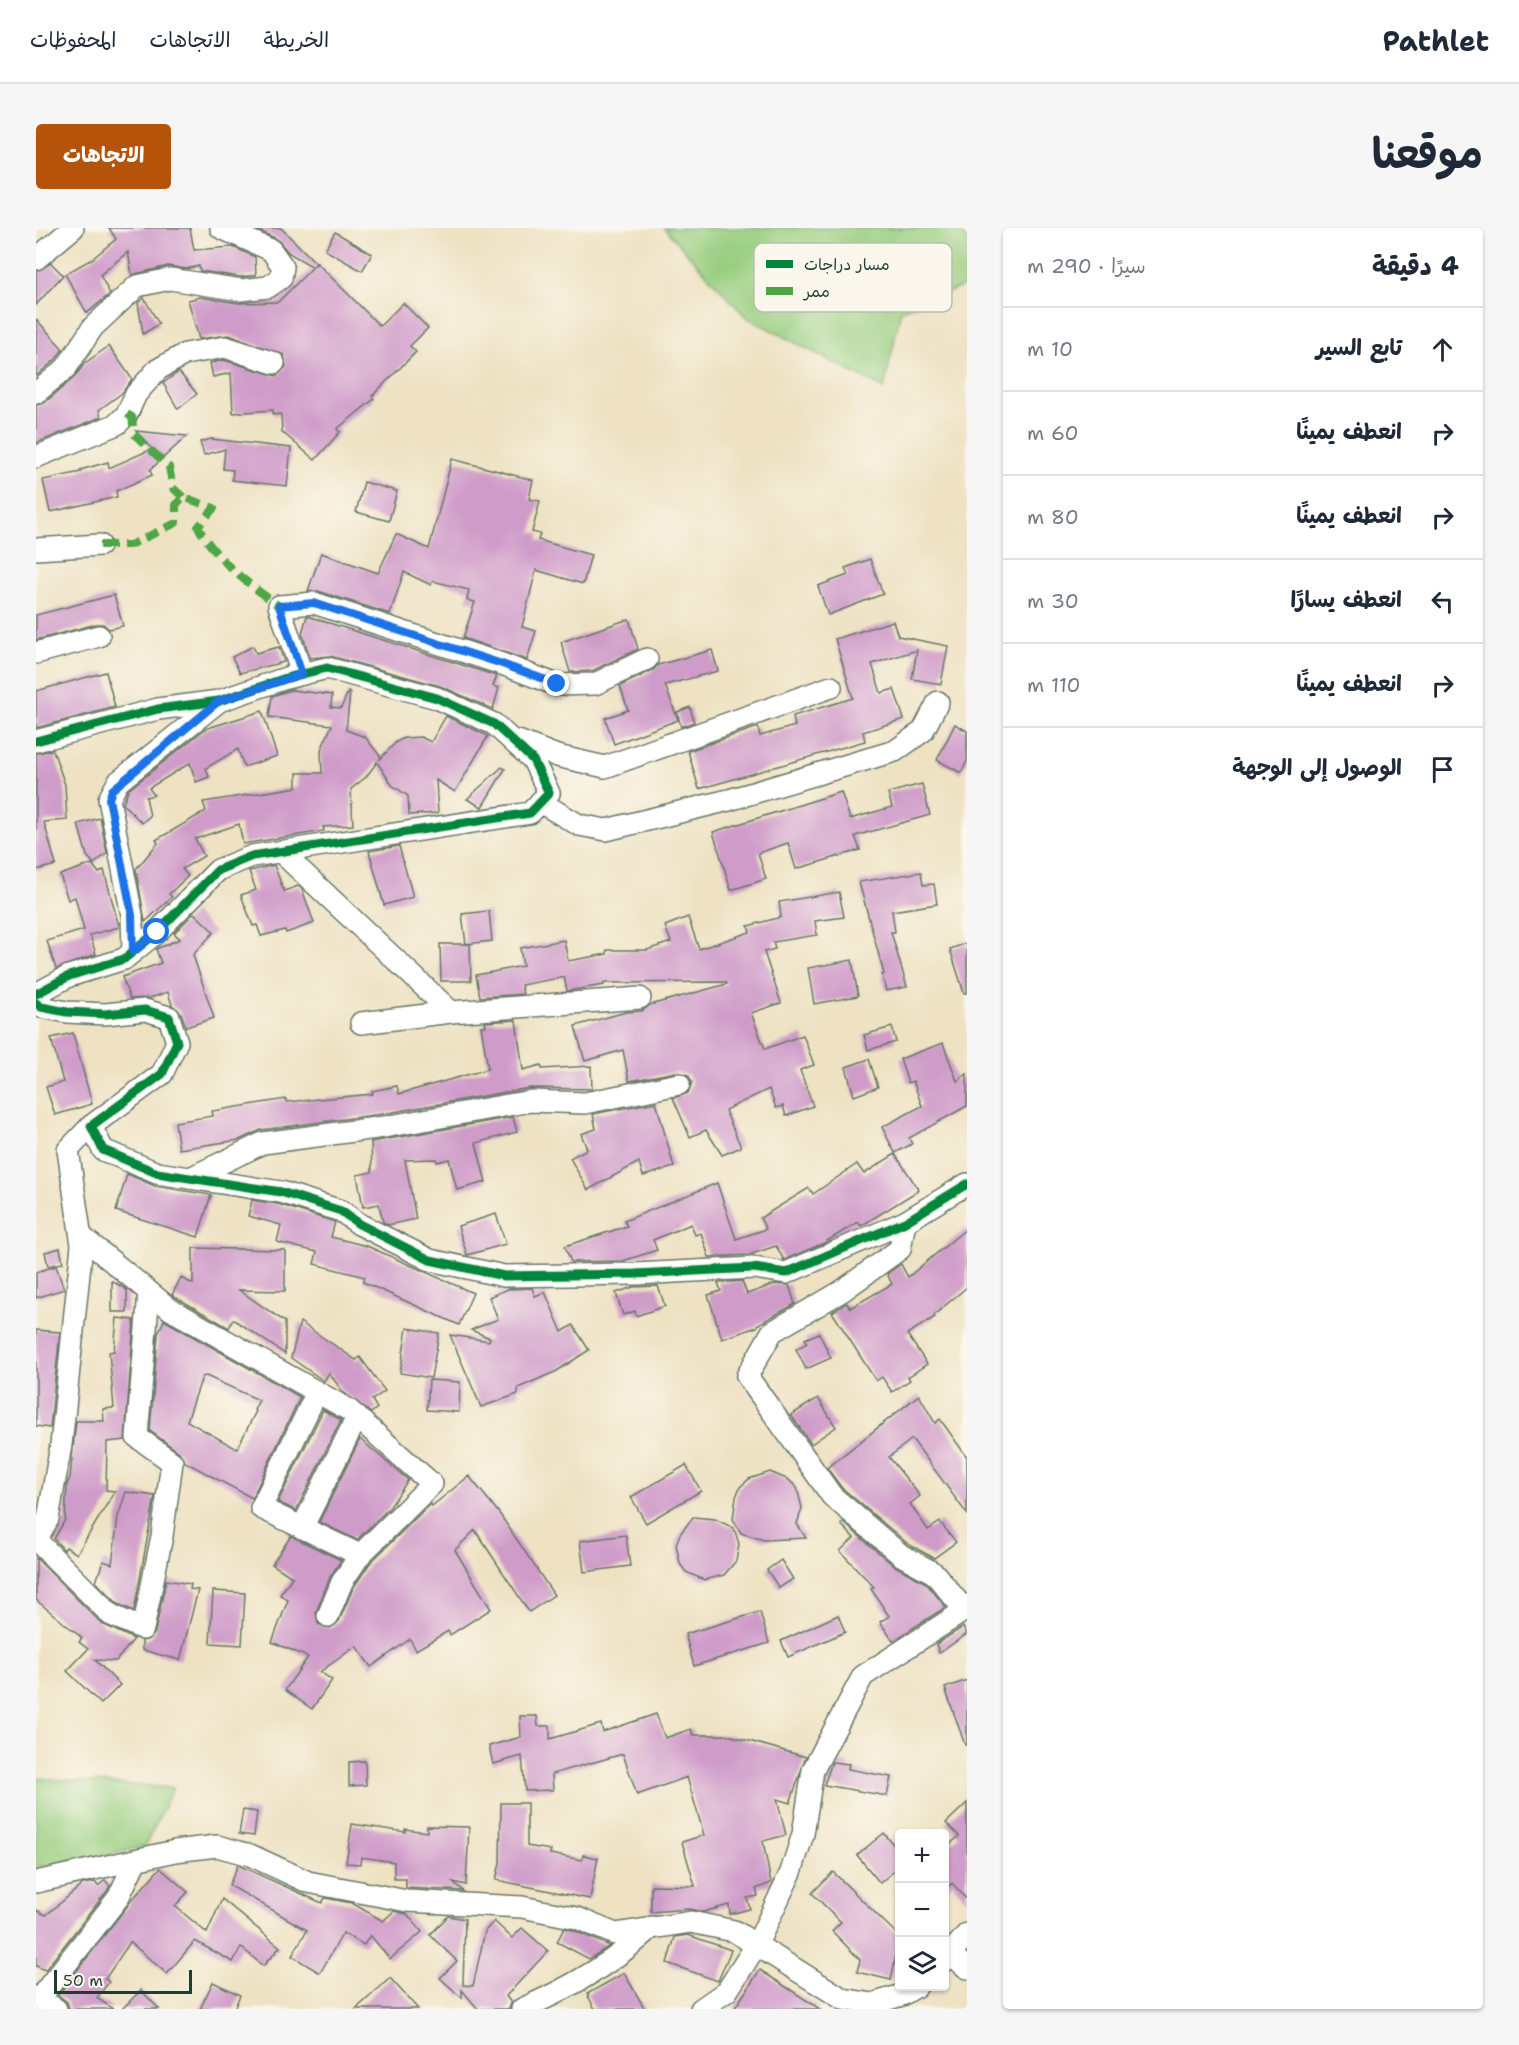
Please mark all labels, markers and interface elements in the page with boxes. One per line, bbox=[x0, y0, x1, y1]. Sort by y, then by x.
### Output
text: Pathlet bbox=[1382, 22, 1489, 60]
text: المحفوظات bbox=[30, 26, 116, 54]
text: الاتجاهات bbox=[149, 26, 231, 54]
text: الخريطة bbox=[264, 26, 329, 54]
button: الاتجاهات bbox=[36, 124, 171, 189]
text: موقعنا bbox=[1372, 125, 1483, 181]
legend bbox=[754, 243, 952, 312]
text: 4 دقيقة bbox=[1372, 248, 1459, 283]
text: سيرًا · 290 m bbox=[1027, 253, 1146, 279]
text: مسار دراجات bbox=[804, 254, 890, 275]
text: ممر bbox=[802, 281, 830, 302]
text: تابع السير bbox=[1316, 333, 1402, 362]
icon: ahead bbox=[1426, 333, 1459, 366]
text: 10 m bbox=[1027, 336, 1073, 362]
text: انعطف يمينًا bbox=[1296, 417, 1402, 446]
icon: right bbox=[1426, 417, 1459, 450]
text: 60 m bbox=[1027, 420, 1079, 446]
text: انعطف يمينًا bbox=[1296, 501, 1402, 530]
icon: right bbox=[1426, 501, 1459, 534]
text: 80 m bbox=[1027, 504, 1079, 530]
text: انعطف يسارًا bbox=[1290, 585, 1402, 614]
icon: left bbox=[1426, 585, 1459, 618]
text: 30 m bbox=[1027, 588, 1079, 614]
text: انعطف يمينًا bbox=[1296, 669, 1402, 698]
icon: right bbox=[1426, 669, 1459, 702]
route end bbox=[543, 670, 569, 696]
text: 110 m bbox=[1027, 672, 1081, 698]
text: الوصول إلى الوجهة bbox=[1232, 753, 1402, 782]
icon: arrive bbox=[1426, 753, 1459, 786]
route start bbox=[143, 918, 169, 944]
map controls bbox=[895, 1829, 949, 1991]
button: + bbox=[895, 1829, 949, 1883]
button: − bbox=[895, 1883, 949, 1937]
button: layers bbox=[895, 1937, 949, 1991]
scale bar bbox=[54, 1967, 192, 1994]
text: 50 m bbox=[63, 1970, 103, 1991]

